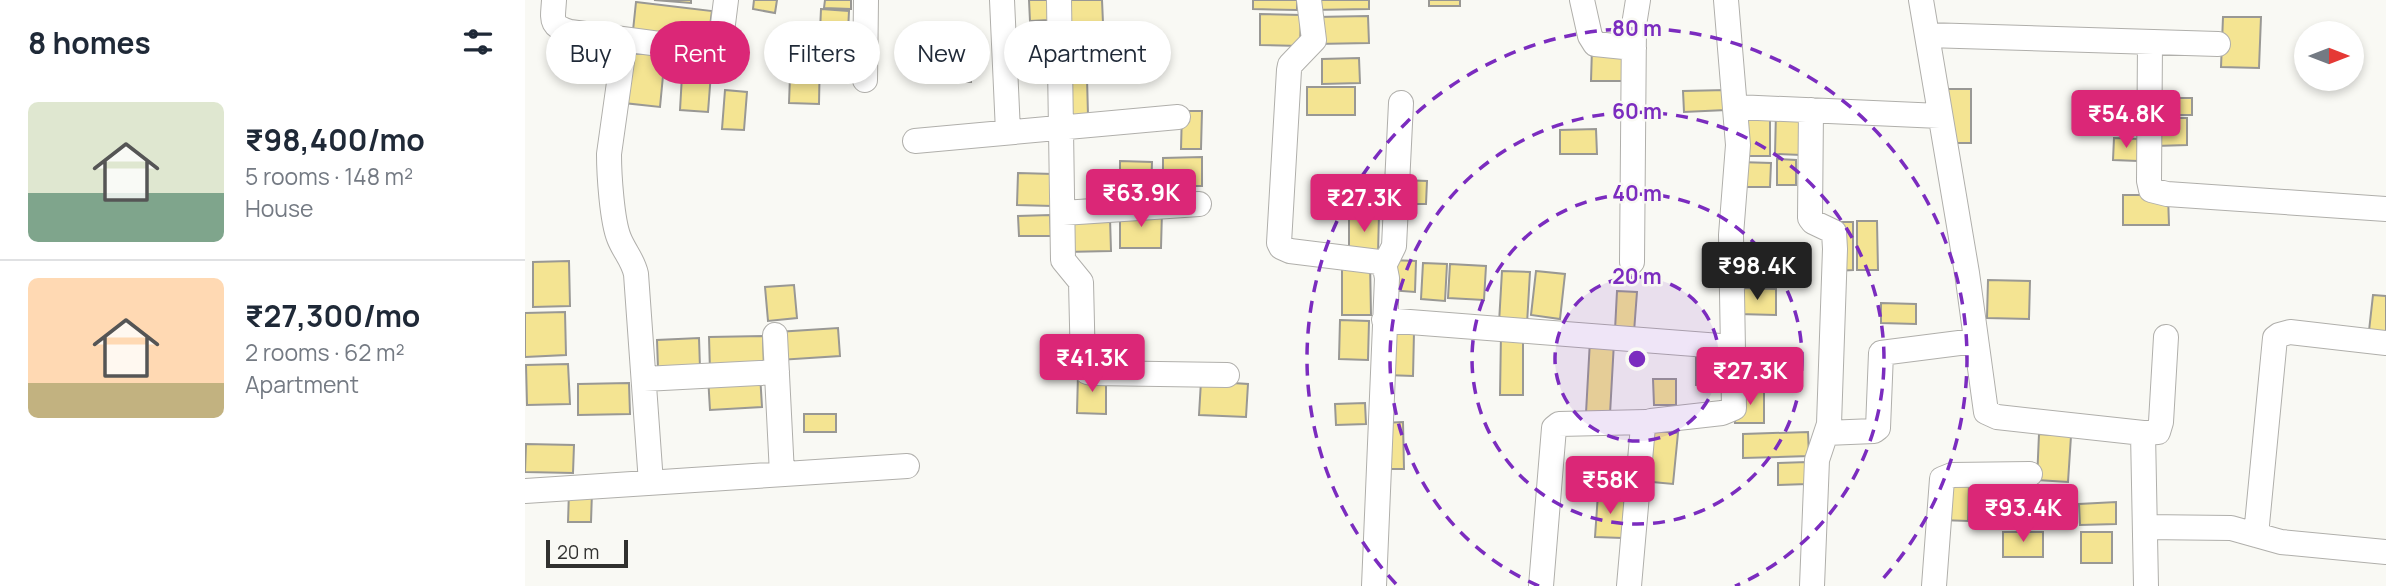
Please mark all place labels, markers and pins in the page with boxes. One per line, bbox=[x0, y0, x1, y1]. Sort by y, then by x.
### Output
pin: ₹54.8K bbox=[2069, 90, 2183, 150]
pin: ₹63.9K bbox=[1084, 170, 1198, 229]
pin: ₹27.3K bbox=[1307, 174, 1421, 234]
pin: ₹98.4K bbox=[1700, 243, 1814, 302]
pin: ₹41.3K bbox=[1035, 334, 1149, 394]
centre of rings bbox=[1625, 347, 1649, 371]
pin: ₹27.3K bbox=[1693, 348, 1807, 407]
pin: ₹58K bbox=[1569, 456, 1651, 516]
pin: ₹93.4K bbox=[1966, 484, 2080, 544]

